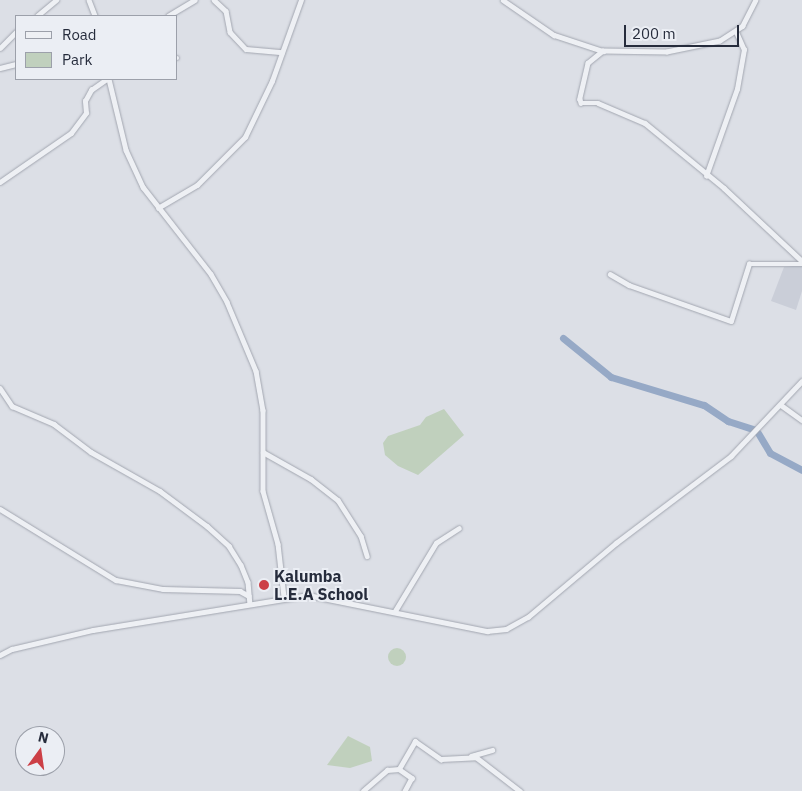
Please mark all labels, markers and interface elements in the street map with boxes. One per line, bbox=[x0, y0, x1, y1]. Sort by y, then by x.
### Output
legend bbox=[15, 15, 178, 80]
scale bar bbox=[627, 15, 742, 47]
text: 200 m bbox=[632, 24, 676, 43]
text: Road bbox=[62, 25, 97, 44]
text: Park bbox=[62, 50, 92, 69]
place label: Kalumba L.E.A School bbox=[274, 566, 368, 604]
marker: Kalumba L.E.A School bbox=[258, 579, 270, 591]
north arrow bbox=[15, 726, 65, 776]
text: N bbox=[36, 727, 50, 747]

